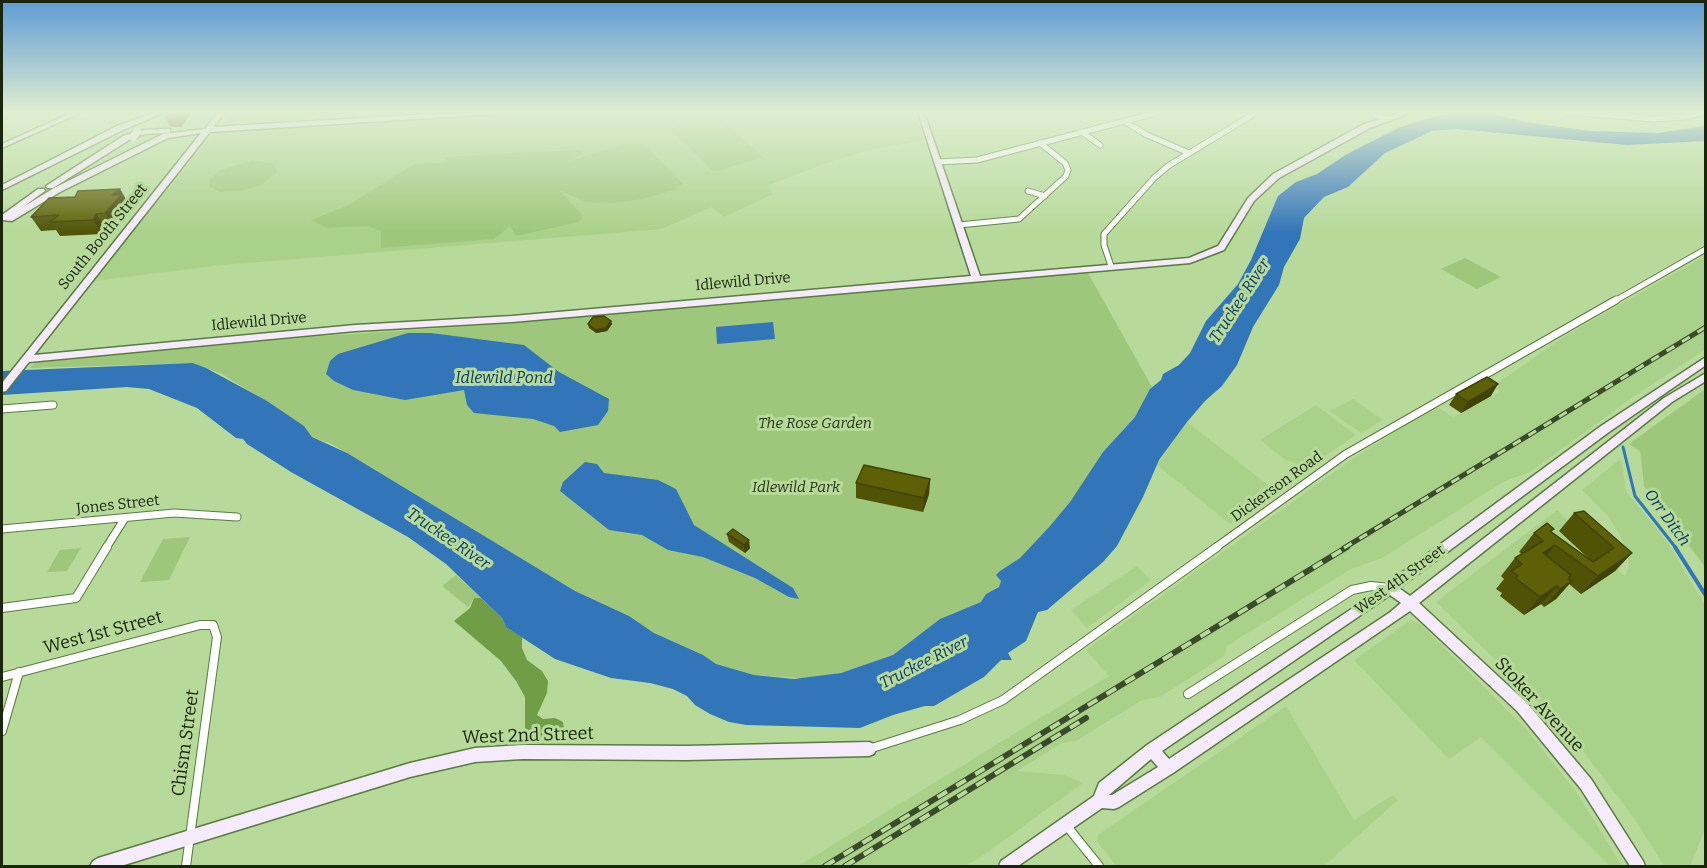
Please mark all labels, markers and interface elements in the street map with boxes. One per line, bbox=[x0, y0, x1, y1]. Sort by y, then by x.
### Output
street label: South Booth Street bbox=[55, 180, 151, 294]
water label: Truckee River bbox=[1206, 255, 1274, 347]
street label: Idlewild Drive bbox=[695, 269, 791, 295]
street label: Idlewild Drive bbox=[211, 309, 307, 335]
water label: Idlewild Pond bbox=[455, 369, 553, 389]
park label: The Rose Garden bbox=[758, 415, 872, 433]
street label: Dickerson Road bbox=[1228, 448, 1326, 526]
park label: Idlewild Park bbox=[752, 479, 840, 497]
water label: Orr Ditch bbox=[1640, 486, 1694, 550]
street label: Jones Street bbox=[75, 492, 161, 518]
water label: Truckee River bbox=[403, 504, 493, 574]
street label: West 4th Street bbox=[1352, 541, 1448, 619]
street label: West 1st Street bbox=[41, 607, 165, 659]
water label: Truckee River bbox=[877, 633, 971, 693]
street label: Stoker Avenue bbox=[1490, 653, 1588, 757]
street label: Chism Street bbox=[168, 688, 204, 798]
street label: West 2nd Street bbox=[462, 723, 594, 749]

